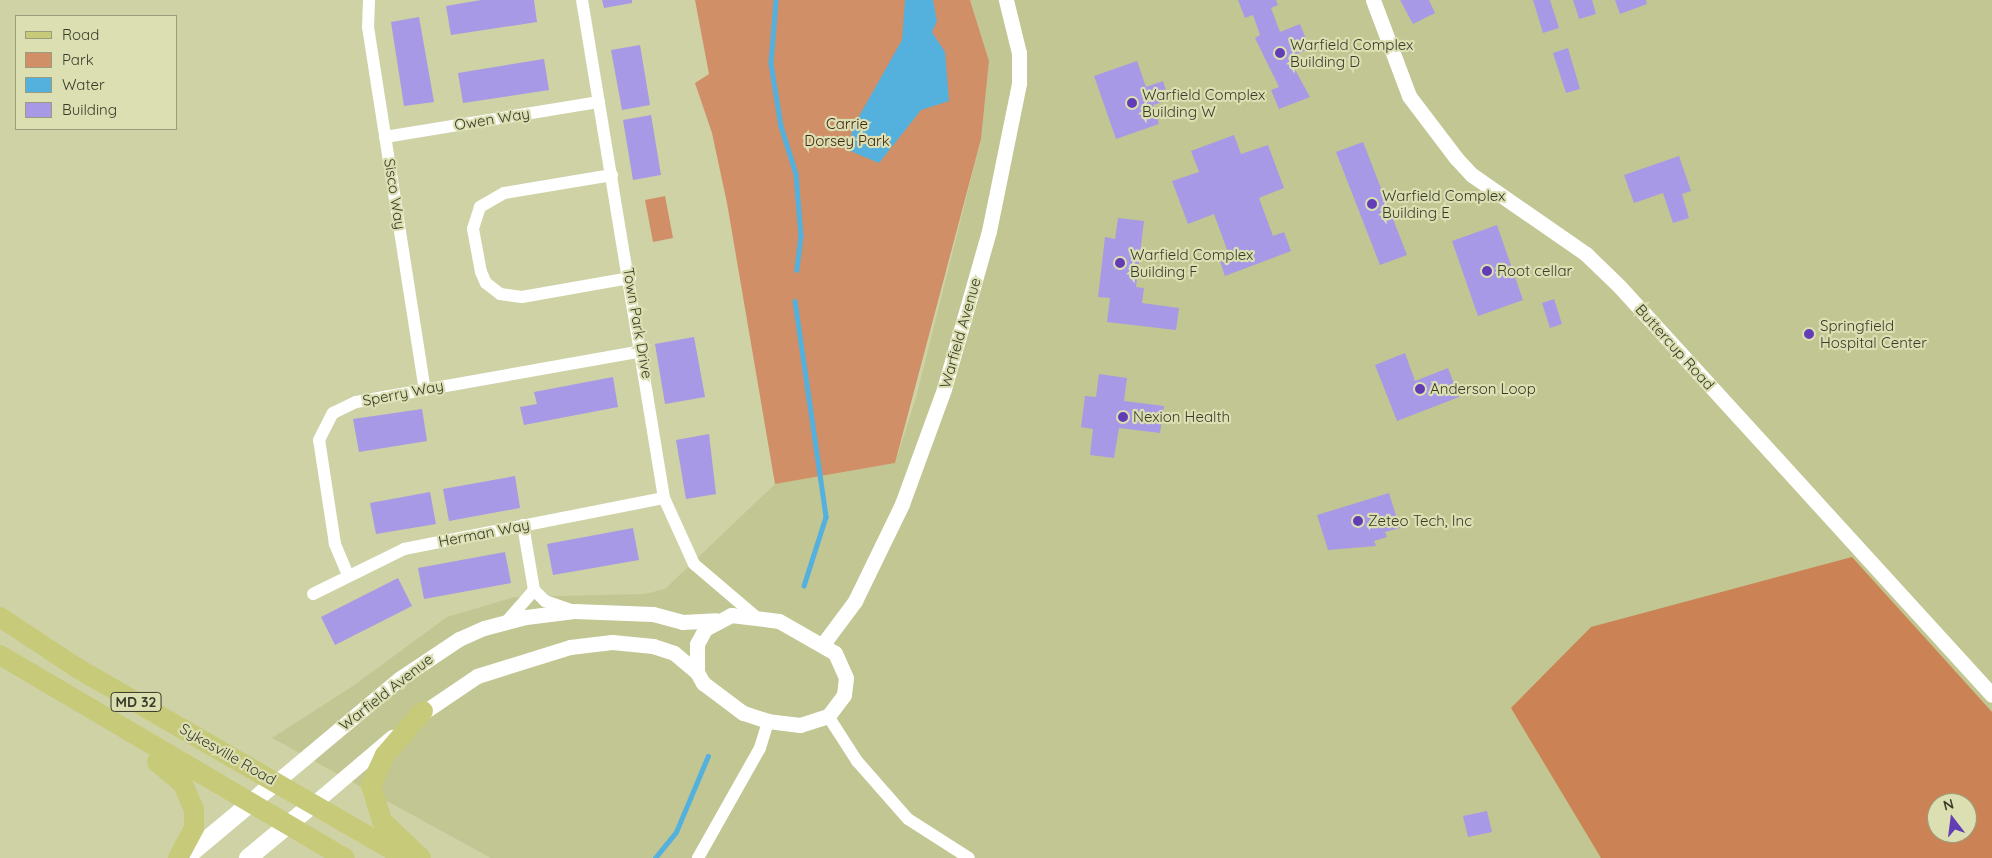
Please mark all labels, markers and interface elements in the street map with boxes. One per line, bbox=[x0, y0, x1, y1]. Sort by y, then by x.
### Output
legend bbox=[15, 15, 178, 130]
text: Road bbox=[62, 25, 99, 44]
place label: Warfield Complex Building D bbox=[1290, 35, 1413, 70]
marker: Warfield Complex Building D bbox=[1274, 47, 1286, 59]
text: Park bbox=[62, 50, 94, 69]
text: Water bbox=[62, 75, 105, 94]
place label: Warfield Complex Building W bbox=[1142, 85, 1265, 120]
marker: Warfield Complex Building W bbox=[1126, 97, 1138, 109]
text: Building bbox=[62, 100, 117, 119]
street label: Owen Way bbox=[453, 104, 531, 134]
park label: Carrie Dorsey Park bbox=[804, 114, 890, 149]
street label: Sisco Way bbox=[381, 157, 409, 231]
place label: Warfield Complex Building E bbox=[1382, 186, 1505, 221]
marker: Warfield Complex Building E bbox=[1366, 198, 1378, 210]
place label: Warfield Complex Building F bbox=[1130, 245, 1253, 280]
marker: Warfield Complex Building F bbox=[1114, 257, 1126, 269]
place label: Root cellar bbox=[1497, 262, 1572, 280]
marker: Root cellar bbox=[1481, 265, 1493, 277]
street label: Town Park Drive bbox=[619, 266, 657, 380]
street label: Warfield Avenue bbox=[936, 276, 984, 390]
street label: Buttercup Road bbox=[1632, 300, 1718, 394]
place label: Springfield Hospital Center bbox=[1820, 316, 1927, 351]
marker: Springfield Hospital Center bbox=[1802, 327, 1816, 341]
street label: Sperry Way bbox=[361, 376, 445, 410]
place label: Anderson Loop bbox=[1430, 380, 1536, 398]
marker: Anderson Loop bbox=[1414, 383, 1426, 395]
place label: Nexion Health bbox=[1133, 408, 1230, 426]
marker: Nexion Health bbox=[1117, 411, 1129, 423]
place label: Zeteo Tech, Inc bbox=[1368, 512, 1472, 530]
street label: Herman Way bbox=[437, 515, 531, 551]
marker: Zeteo Tech, Inc bbox=[1352, 515, 1364, 527]
street label: Warfield Avenue bbox=[336, 650, 436, 734]
road number: MD 32 bbox=[110, 690, 162, 714]
street label: Sykesville Road bbox=[177, 719, 279, 789]
north arrow bbox=[1927, 793, 1977, 843]
text: N bbox=[1941, 794, 1956, 815]

